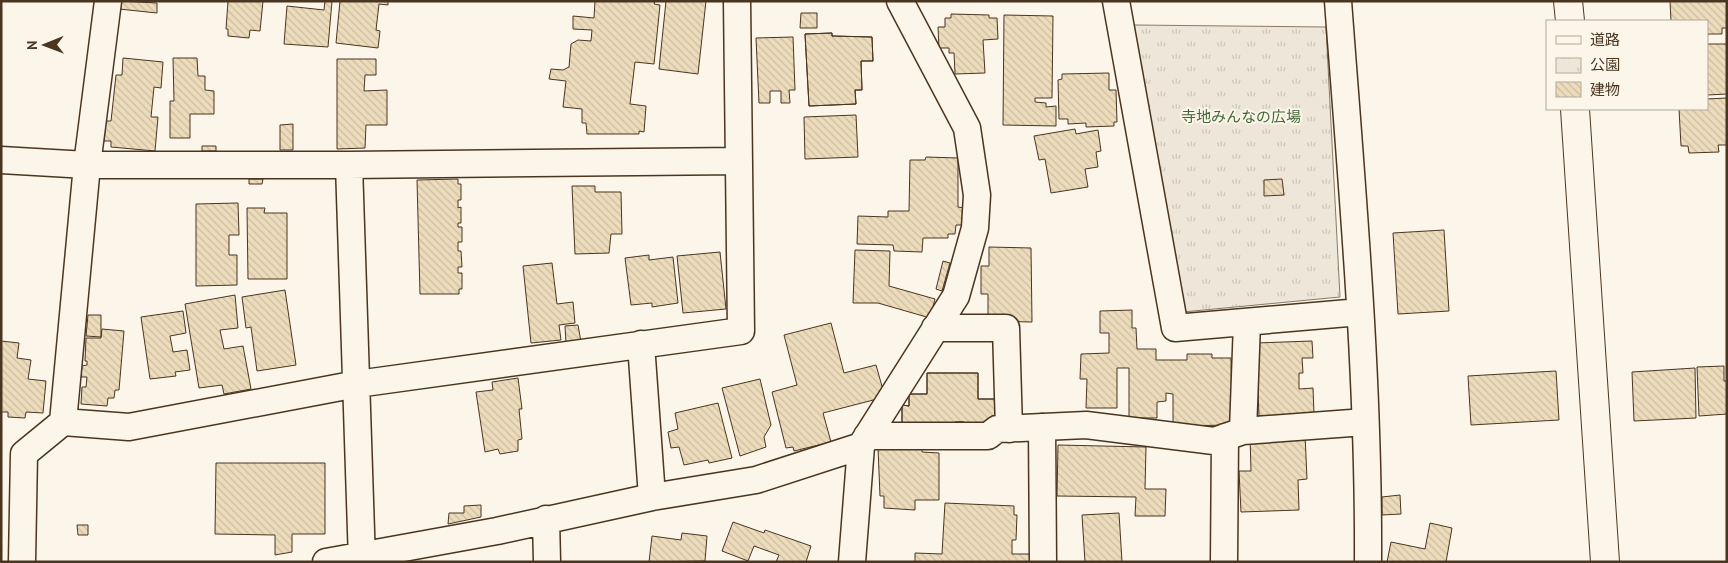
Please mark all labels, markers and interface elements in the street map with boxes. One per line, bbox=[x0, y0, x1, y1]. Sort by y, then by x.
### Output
north arrow bbox=[20, 20, 70, 70]
legend bbox=[1546, 20, 1708, 110]
text: 道路 bbox=[1590, 30, 1620, 49]
text: N bbox=[23, 40, 41, 50]
text: 公園 bbox=[1590, 55, 1620, 74]
text: 建物 bbox=[1590, 80, 1620, 99]
park label: 寺地みんなの広場 bbox=[1181, 107, 1301, 126]

